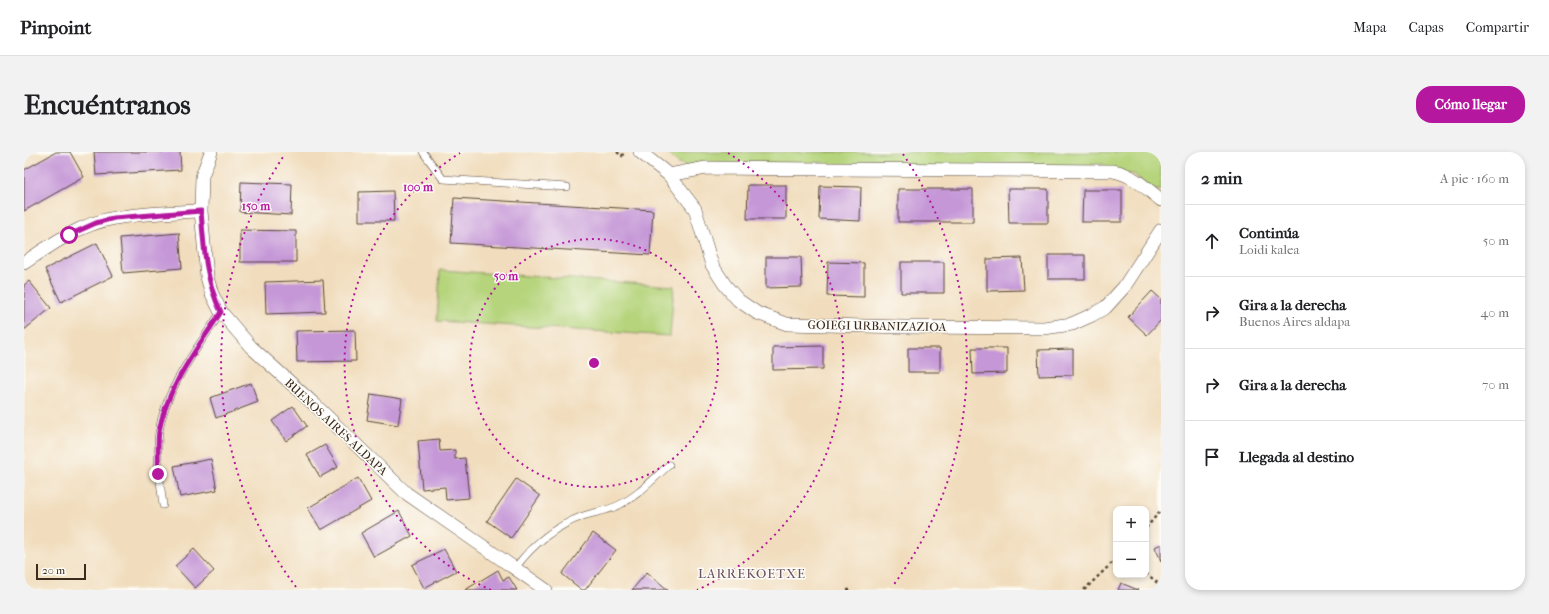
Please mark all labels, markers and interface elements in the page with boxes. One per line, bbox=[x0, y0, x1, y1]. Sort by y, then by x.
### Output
text: Pinpoint bbox=[20, 17, 91, 39]
text: Mapa bbox=[1353, 19, 1387, 36]
text: Capas bbox=[1409, 19, 1444, 36]
text: Compartir bbox=[1466, 19, 1529, 36]
button: Cómo llegar bbox=[1416, 86, 1525, 123]
text: Encuéntranos bbox=[24, 88, 191, 121]
text: 2 min bbox=[1201, 168, 1242, 188]
text: A pie · 160 m bbox=[1440, 171, 1509, 186]
text: 100 m bbox=[403, 180, 434, 194]
text: 150 m bbox=[242, 199, 271, 213]
text: Continúa bbox=[1239, 224, 1299, 242]
route start bbox=[60, 226, 78, 244]
icon: ahead bbox=[1201, 230, 1223, 252]
text: 50 m bbox=[1483, 233, 1509, 248]
text: Loidi kalea bbox=[1239, 242, 1299, 257]
text: 50 m bbox=[494, 269, 519, 283]
text: Gira a la derecha bbox=[1239, 296, 1346, 314]
icon: right bbox=[1201, 302, 1223, 324]
text: 40 m bbox=[1481, 305, 1509, 320]
text: Buenos Aires aldapa bbox=[1239, 314, 1350, 329]
street label: GOIEGI URBANIZAZIOA bbox=[808, 318, 947, 334]
centre of rings bbox=[587, 356, 601, 370]
icon: right bbox=[1201, 374, 1223, 396]
street label: BUENOS AIRES ALDAPA bbox=[282, 376, 390, 478]
text: Gira a la derecha bbox=[1239, 376, 1346, 394]
text: 70 m bbox=[1482, 377, 1509, 392]
icon: arrive bbox=[1201, 446, 1223, 468]
text: Llegada al destino bbox=[1239, 448, 1354, 466]
route end bbox=[149, 465, 167, 483]
map controls bbox=[1113, 506, 1149, 578]
button: + bbox=[1113, 506, 1149, 542]
button: − bbox=[1113, 542, 1149, 578]
scale bar bbox=[36, 562, 86, 581]
text: 20 m bbox=[42, 564, 65, 577]
district label: LARREKOETXE bbox=[698, 566, 806, 581]

